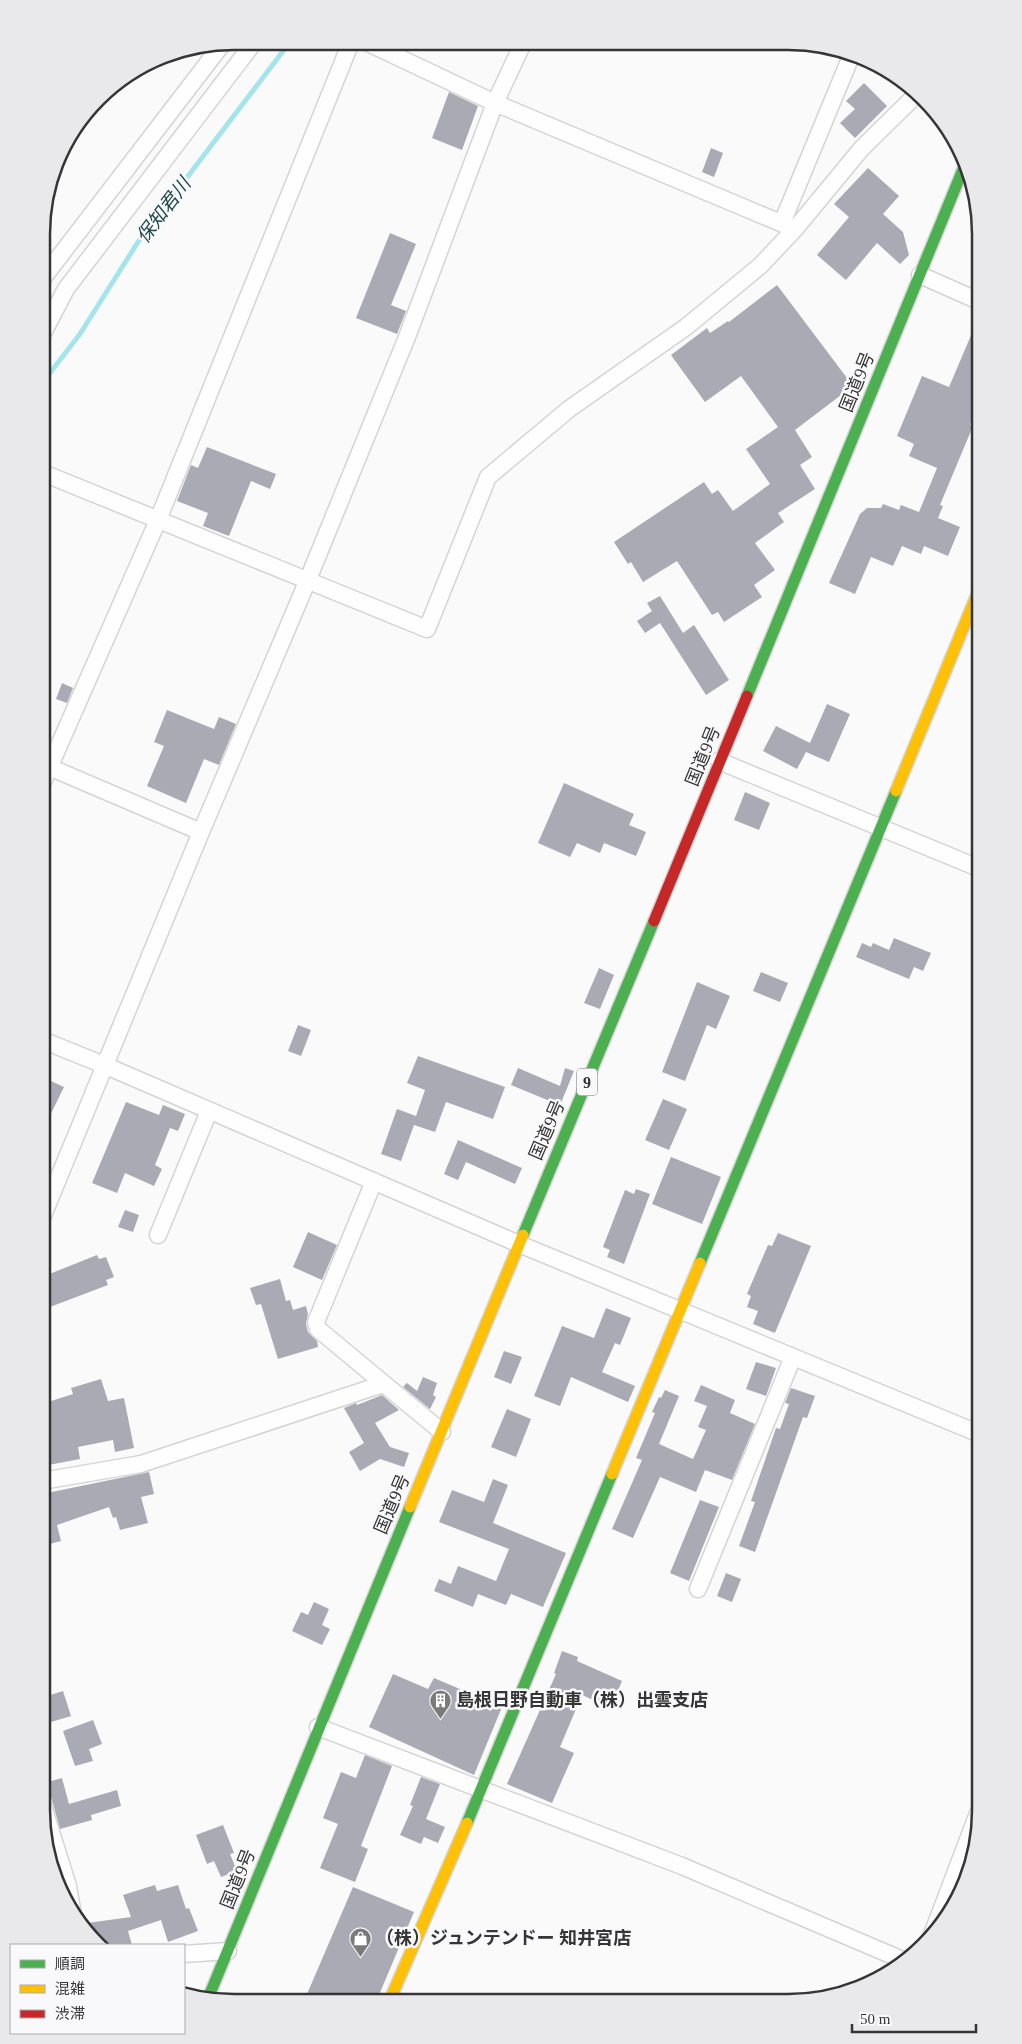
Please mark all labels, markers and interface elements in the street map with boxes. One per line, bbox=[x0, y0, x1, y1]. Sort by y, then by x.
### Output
water label: 保知君川 bbox=[132, 172, 196, 247]
street label: 国道9号 bbox=[836, 349, 878, 415]
street label: 国道9号 bbox=[682, 723, 724, 789]
road number: 9 bbox=[577, 1068, 597, 1096]
street label: 国道9号 bbox=[525, 1097, 569, 1163]
street label: 国道9号 bbox=[370, 1471, 414, 1537]
building icon: 島根日野自動車（株）出雲支店 bbox=[428, 1688, 452, 1719]
place label: 島根日野自動車（株）出雲支店 bbox=[456, 1690, 708, 1710]
street label: 国道9号 bbox=[217, 1846, 259, 1912]
shop icon: （株）ジュンテンドー 知井宮店 bbox=[348, 1926, 372, 1957]
place label: （株）ジュンテンドー 知井宮店 bbox=[376, 1928, 631, 1948]
legend bbox=[10, 1944, 185, 2034]
text: 順調 bbox=[55, 1956, 85, 1972]
text: 混雑 bbox=[55, 1981, 85, 1997]
scale bar bbox=[852, 2002, 976, 2034]
text: 渋滞 bbox=[55, 2006, 85, 2022]
text: 50 m bbox=[860, 2011, 891, 2027]

